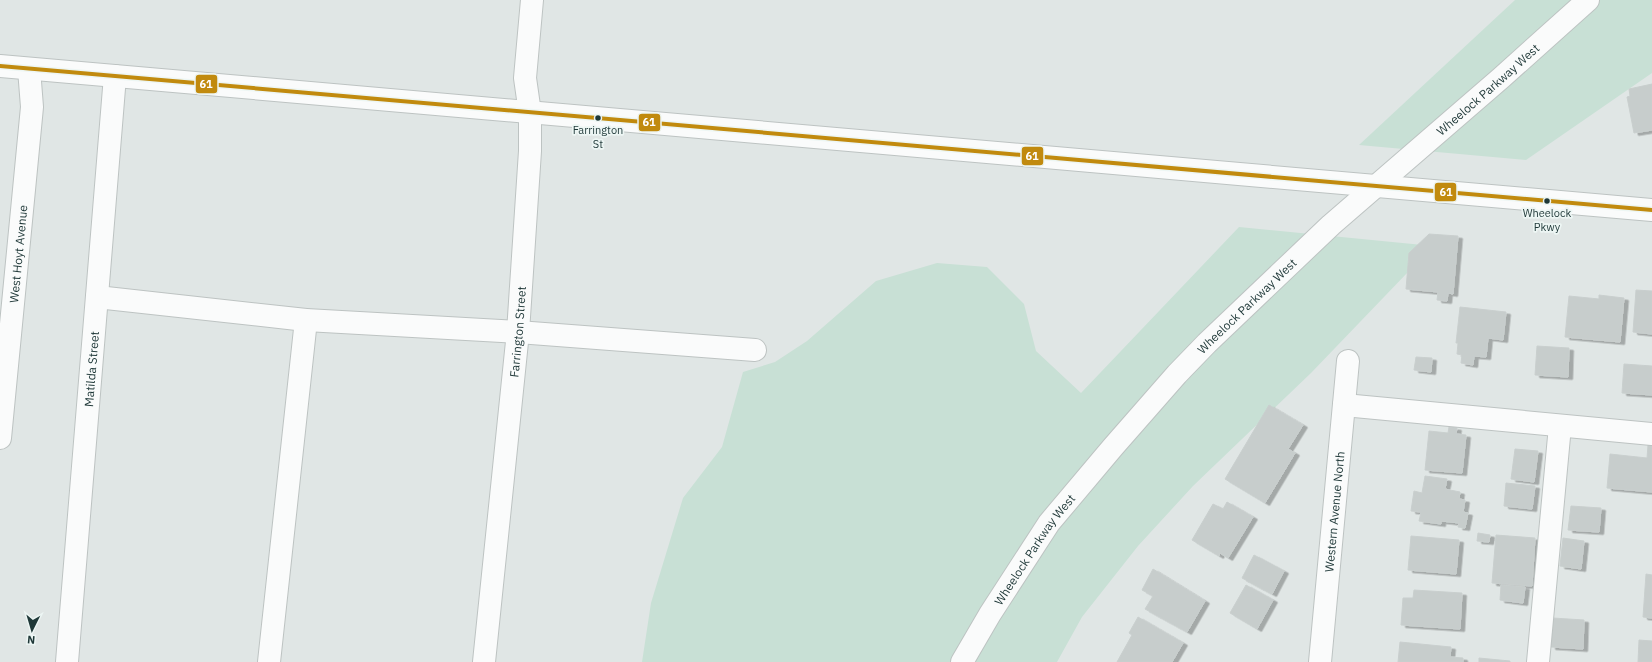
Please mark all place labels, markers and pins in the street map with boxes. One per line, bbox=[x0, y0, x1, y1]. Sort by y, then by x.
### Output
marker: Farrington St bbox=[593, 113, 603, 123]
place label: Farrington St bbox=[573, 123, 623, 151]
marker: Wheelock Pkwy bbox=[1542, 196, 1552, 206]
place label: Wheelock Pkwy bbox=[1523, 206, 1572, 234]

